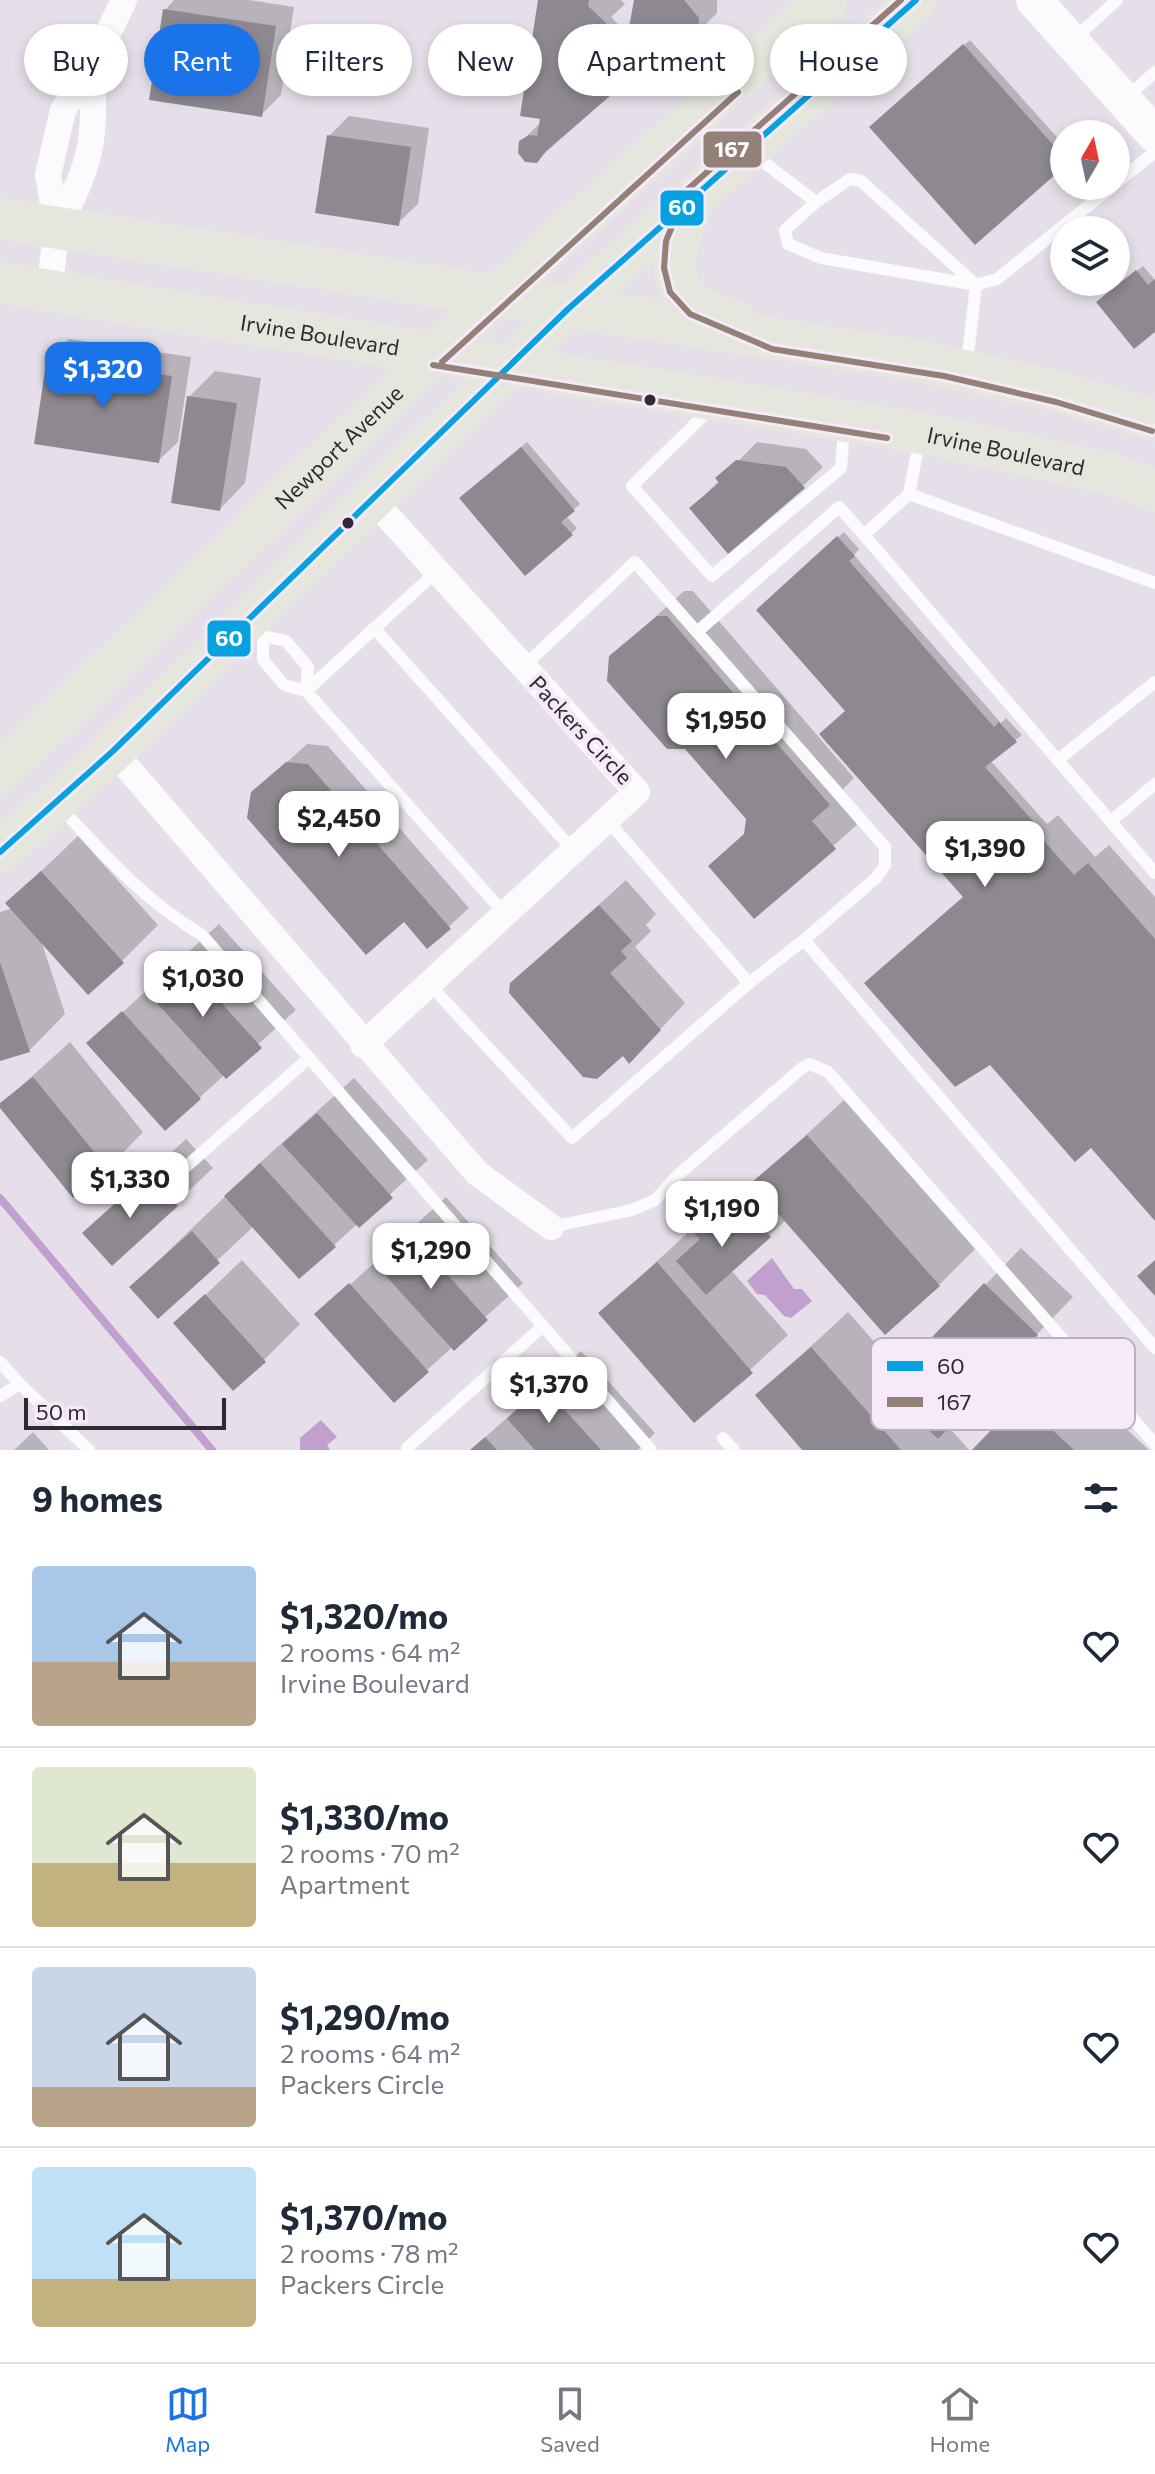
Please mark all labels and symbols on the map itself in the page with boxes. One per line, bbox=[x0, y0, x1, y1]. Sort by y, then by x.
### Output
north arrow bbox=[1050, 120, 1130, 200]
line badge: 167 bbox=[702, 130, 763, 169]
text: 167 bbox=[714, 135, 750, 162]
line badge: 60 bbox=[659, 189, 705, 227]
text: 60 bbox=[668, 193, 696, 220]
street label: Irvine Boulevard bbox=[238, 308, 401, 361]
pin: $1,320 bbox=[38, 342, 168, 410]
street label: Newport Avenue bbox=[269, 379, 408, 515]
unlabelled marker bbox=[642, 392, 658, 408]
street label: Irvine Boulevard bbox=[925, 421, 1087, 481]
unlabelled marker bbox=[340, 515, 356, 531]
line badge: 60 bbox=[206, 619, 252, 658]
text: 60 bbox=[215, 624, 243, 651]
street label: Packers Circle bbox=[524, 670, 639, 790]
pin: $1,950 bbox=[661, 693, 791, 761]
pin: $2,450 bbox=[274, 791, 404, 859]
pin: $1,390 bbox=[920, 821, 1050, 889]
pin: $1,030 bbox=[138, 951, 268, 1019]
pin: $1,330 bbox=[65, 1152, 195, 1220]
pin: $1,190 bbox=[657, 1181, 787, 1249]
pin: $1,290 bbox=[366, 1223, 496, 1291]
legend bbox=[871, 1338, 1135, 1430]
text: 60 bbox=[937, 1352, 965, 1379]
pin: $1,370 bbox=[484, 1357, 614, 1425]
text: 167 bbox=[937, 1388, 971, 1415]
scale bar bbox=[24, 1394, 226, 1430]

